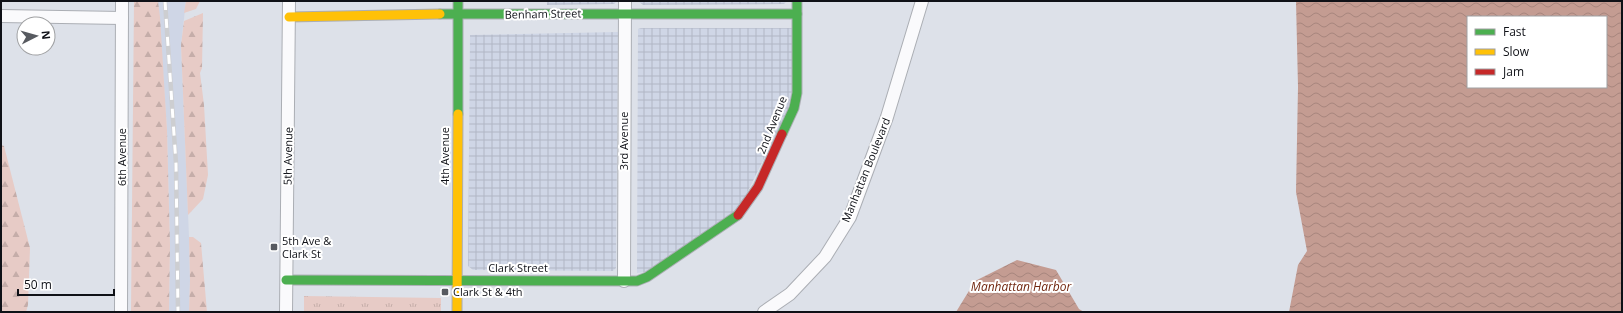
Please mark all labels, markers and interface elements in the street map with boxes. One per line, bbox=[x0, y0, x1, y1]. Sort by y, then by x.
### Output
street label: Benham Street bbox=[505, 5, 582, 22]
north arrow bbox=[16, 16, 56, 56]
legend bbox=[1467, 16, 1607, 88]
text: Fast bbox=[1503, 23, 1526, 40]
text: N bbox=[39, 30, 54, 40]
text: Slow bbox=[1503, 43, 1530, 60]
text: Jam bbox=[1502, 63, 1524, 80]
street label: 2nd Avenue bbox=[753, 94, 790, 156]
street label: 3rd Avenue bbox=[616, 112, 631, 170]
street label: Manhattan Boulevard bbox=[838, 115, 893, 224]
street label: 5th Avenue bbox=[279, 127, 296, 185]
street label: 4th Avenue bbox=[437, 127, 452, 185]
street label: 6th Avenue bbox=[114, 128, 129, 186]
place label: 5th Ave & Clark St bbox=[282, 233, 331, 261]
marker: 5th Ave & Clark St bbox=[269, 242, 279, 252]
street label: Clark Street bbox=[488, 260, 548, 275]
scale bar bbox=[18, 271, 114, 297]
text: 50 m bbox=[24, 276, 52, 293]
water label: Manhattan Harbor bbox=[971, 278, 1072, 295]
place label: Clark St & 4th bbox=[453, 284, 523, 299]
marker: Clark St & 4th bbox=[440, 287, 450, 297]

